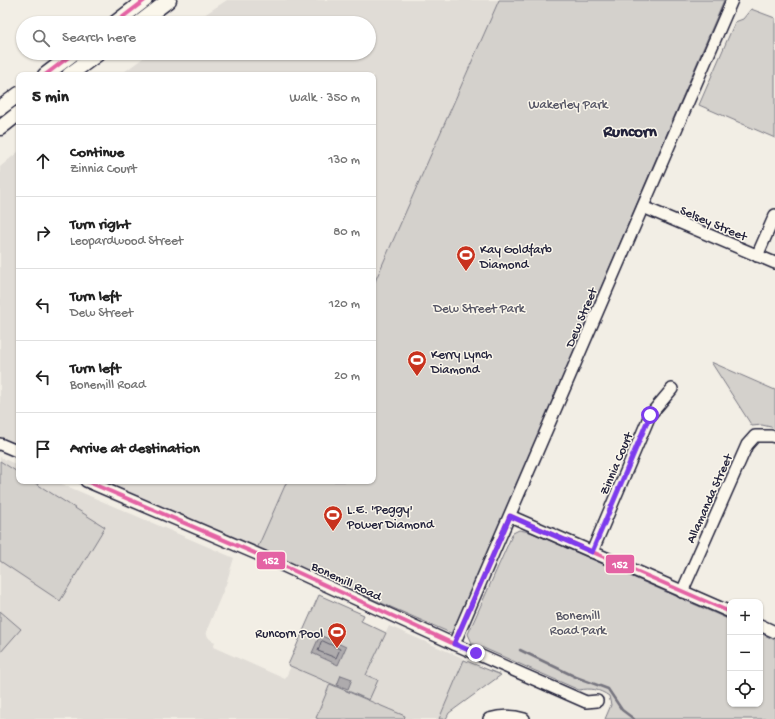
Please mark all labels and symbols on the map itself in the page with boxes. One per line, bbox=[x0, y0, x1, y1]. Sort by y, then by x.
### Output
park label: Wakerley Park bbox=[528, 98, 609, 113]
district label: Runcorn bbox=[602, 123, 658, 143]
street label: Selsey Street bbox=[677, 203, 750, 246]
place label: Kay Goldfarb Diamond bbox=[479, 243, 552, 273]
sports icon: Kay Goldfarb Diamond bbox=[455, 244, 477, 272]
street label: Dew Street bbox=[563, 284, 602, 351]
park label: Dew Street Park bbox=[433, 302, 526, 317]
place label: Kerry Lynch Diamond bbox=[430, 348, 492, 378]
sports icon: Kerry Lynch Diamond bbox=[406, 349, 428, 377]
route start bbox=[641, 406, 659, 424]
street label: Zinnia Court bbox=[597, 429, 638, 498]
street label: Allamanda Street bbox=[684, 451, 737, 546]
place label: L.E. 'Peggy' Power Diamond bbox=[346, 503, 435, 533]
sports icon: L.E. 'Peggy' Power Diamond bbox=[322, 504, 344, 532]
line badge: 152 bbox=[256, 551, 286, 570]
line badge: 152 bbox=[605, 554, 635, 574]
text: 152 bbox=[262, 556, 279, 568]
street label: Bonemill Road bbox=[308, 559, 385, 606]
text: 152 bbox=[611, 560, 628, 572]
park label: Bonemill Road Park bbox=[550, 609, 607, 639]
sports icon: Runcorn Pool bbox=[326, 621, 348, 649]
place label: Runcorn Pool bbox=[255, 627, 323, 642]
route end bbox=[467, 644, 485, 662]

